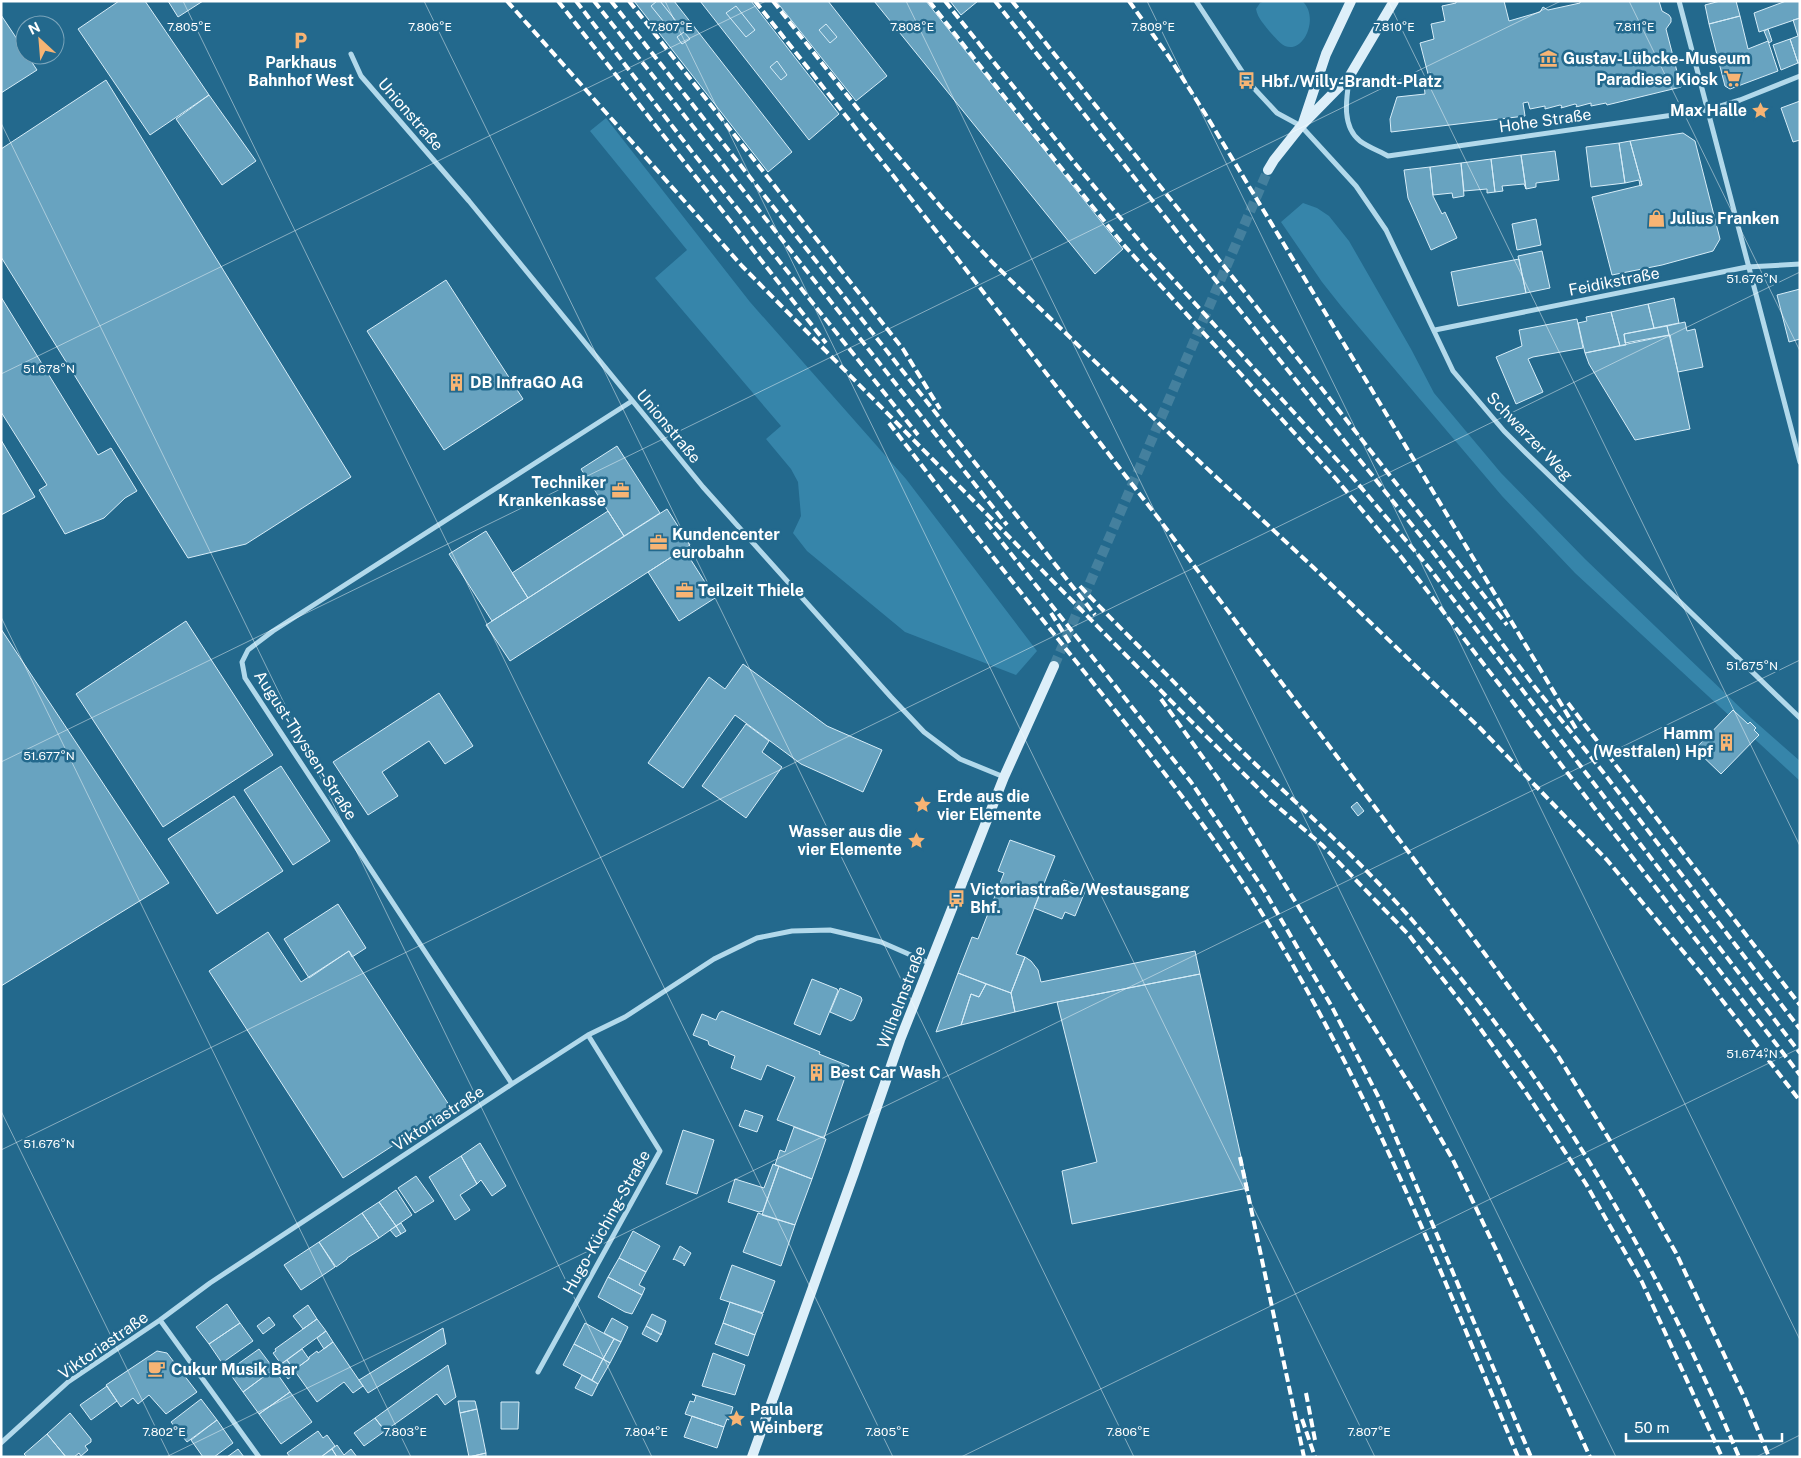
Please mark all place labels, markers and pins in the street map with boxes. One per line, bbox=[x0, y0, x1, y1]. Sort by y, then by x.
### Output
parking icon: Parkhaus Bahnhof West bbox=[291, 30, 311, 50]
museum icon: Gustav-Lübcke-Museum bbox=[1539, 48, 1559, 68]
place label: Gustav-Lübcke-Museum bbox=[1563, 49, 1751, 68]
place label: Parkhaus Bahnhof West bbox=[248, 53, 354, 90]
supermarket icon: Paradiese Kiosk bbox=[1722, 69, 1742, 89]
place label: Paradiese Kiosk bbox=[1596, 70, 1718, 89]
bus stop icon: Hbf./Willy-Brandt-Platz bbox=[1237, 71, 1257, 91]
place label: Hbf./Willy-Brandt-Platz bbox=[1261, 72, 1442, 91]
place icon: Max Halle bbox=[1751, 100, 1771, 120]
place label: Max Halle bbox=[1670, 101, 1747, 120]
shop icon: Julius Franken bbox=[1646, 208, 1666, 228]
place label: Julius Franken bbox=[1670, 209, 1779, 228]
building icon: DB InfraGO AG bbox=[446, 372, 466, 392]
place label: DB InfraGO AG bbox=[470, 373, 583, 392]
place label: Techniker Krankenkasse bbox=[498, 473, 606, 510]
office icon: Techniker Krankenkasse bbox=[610, 481, 630, 501]
place label: Kundencenter eurobahn bbox=[672, 525, 780, 562]
office icon: Kundencenter eurobahn bbox=[648, 533, 668, 553]
office icon: Teilzeit Thiele bbox=[674, 580, 694, 600]
place label: Teilzeit Thiele bbox=[698, 581, 804, 600]
place label: Hamm (Westfalen) Hpf bbox=[1593, 724, 1714, 761]
building icon: Hamm (Westfalen) Hpf bbox=[1717, 732, 1737, 752]
place label: Erde aus die vier Elemente bbox=[937, 787, 1041, 824]
place icon: Erde aus die vier Elemente bbox=[913, 795, 933, 815]
place label: Wasser aus die vier Elemente bbox=[788, 822, 902, 859]
place icon: Wasser aus die vier Elemente bbox=[906, 830, 926, 850]
place label: Victoriastraße/Westausgang Bhf. bbox=[970, 880, 1190, 917]
bus stop icon: Victoriastraße/Westausgang Bhf. bbox=[946, 888, 966, 908]
building icon: Best Car Wash bbox=[806, 1062, 826, 1082]
place label: Best Car Wash bbox=[830, 1063, 941, 1082]
cafe icon: Cukur Musik Bar bbox=[147, 1359, 167, 1379]
place label: Cukur Musik Bar bbox=[171, 1360, 298, 1379]
place label: Paula Weinberg bbox=[750, 1400, 823, 1437]
place icon: Paula Weinberg bbox=[726, 1408, 746, 1428]

